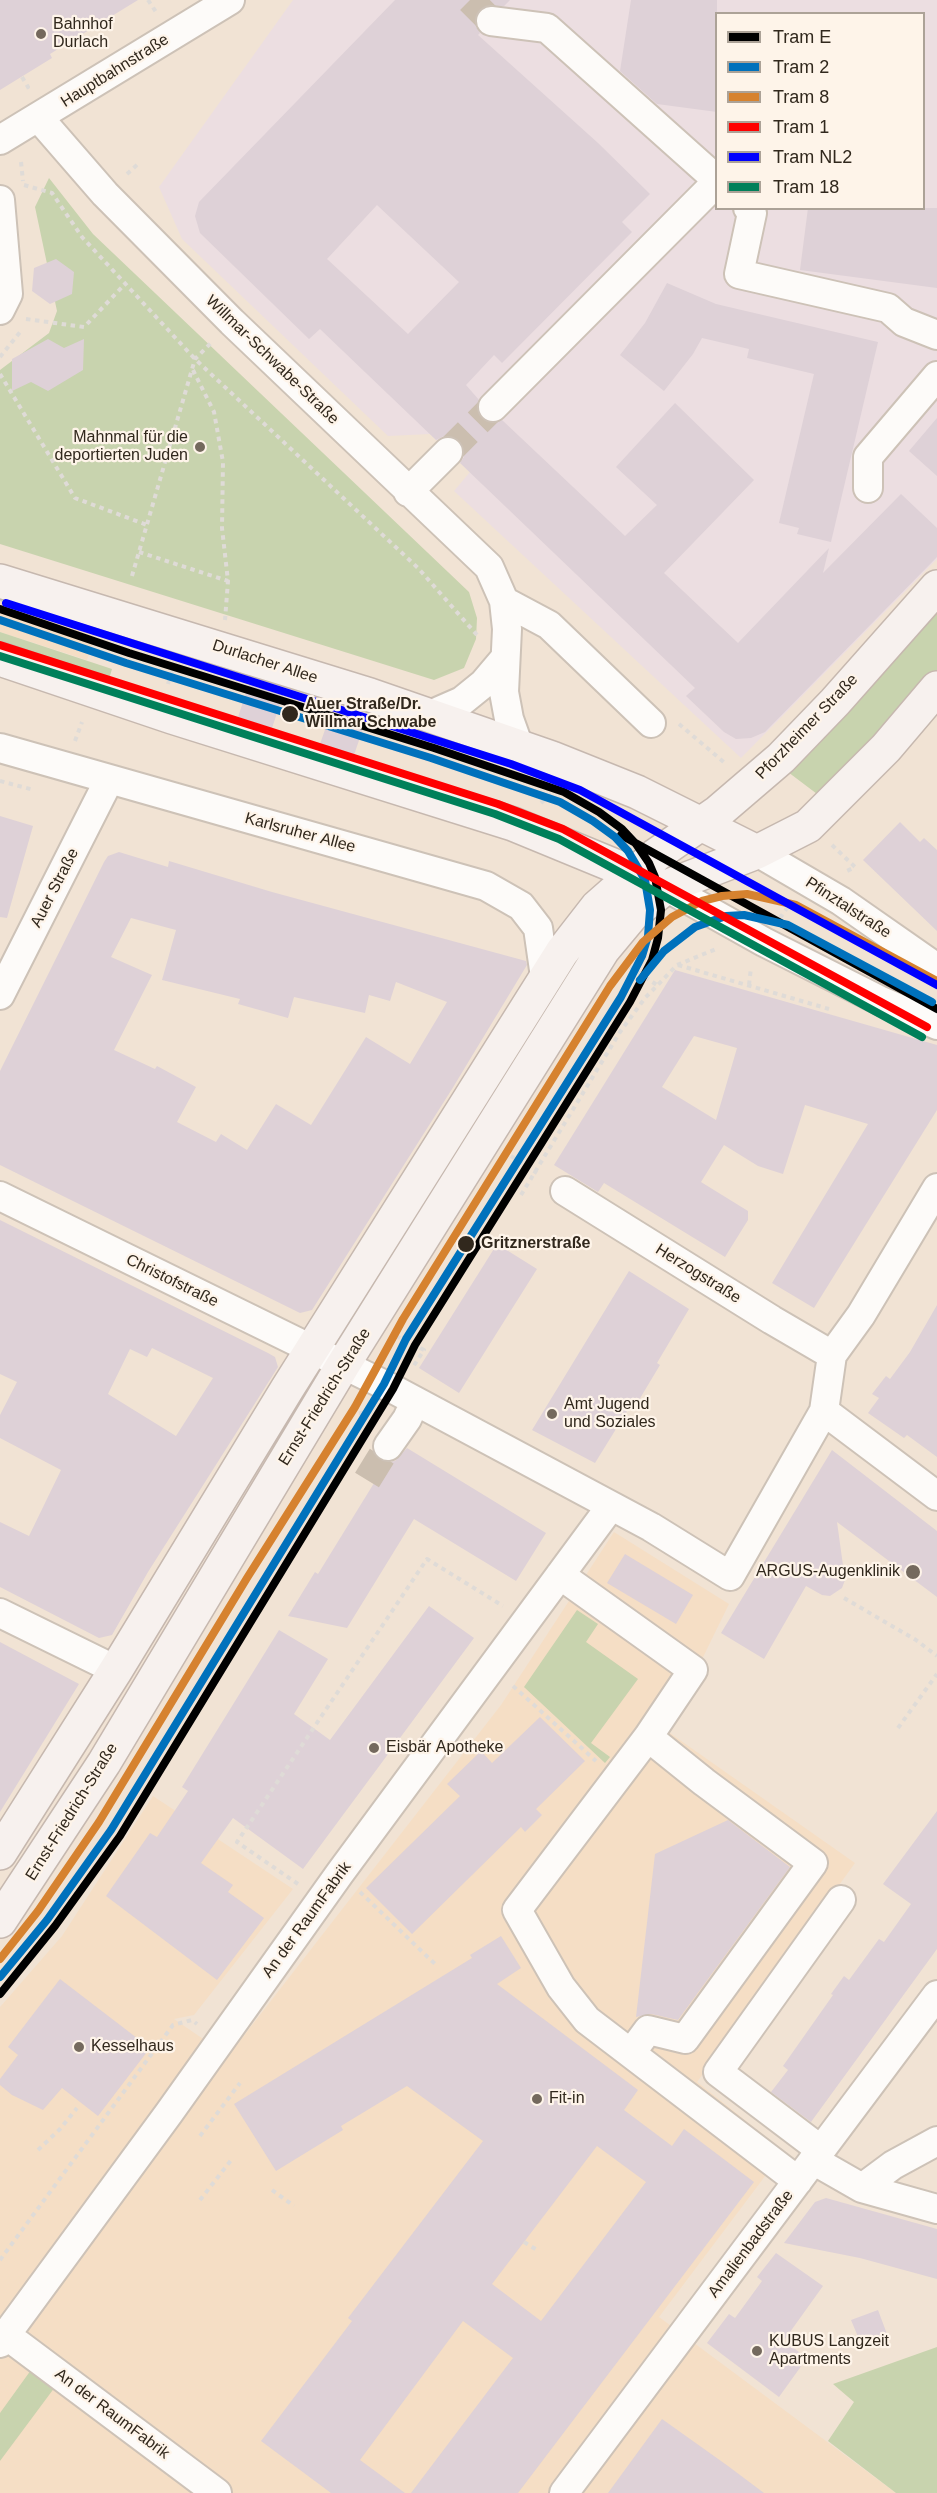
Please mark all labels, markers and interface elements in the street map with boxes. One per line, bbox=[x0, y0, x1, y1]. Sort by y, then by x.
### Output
legend bbox=[715, 12, 925, 210]
place label: Bahnhof Durlach bbox=[53, 15, 113, 53]
marker: Bahnhof Durlach bbox=[34, 27, 48, 41]
text: Tram E bbox=[773, 27, 831, 47]
street label: Hauptbahnstraße bbox=[57, 30, 173, 112]
text: Tram 2 bbox=[773, 57, 829, 77]
text: Tram 8 bbox=[773, 87, 829, 107]
text: Tram 1 bbox=[773, 117, 829, 137]
text: Tram NL2 bbox=[773, 147, 852, 167]
text: Tram 18 bbox=[773, 177, 839, 197]
street label: Willmar-Schwabe-Straße bbox=[201, 291, 343, 429]
place label: Mahnmal für die deportierten Juden bbox=[55, 428, 188, 466]
marker: Mahnmal für die deportierten Juden bbox=[193, 440, 207, 454]
street label: Durlacher Allee bbox=[210, 636, 320, 688]
street label: Pforzheimer Straße bbox=[752, 670, 862, 784]
place label: Auer Straße/Dr. Willmar Schwabe bbox=[305, 695, 436, 733]
marker: Auer Straße/Dr. Willmar Schwabe bbox=[280, 704, 300, 724]
street label: Karlsruher Allee bbox=[243, 809, 357, 857]
street label: Auer Straße bbox=[27, 845, 83, 931]
street label: Pfinztalstraße bbox=[802, 873, 894, 943]
marker: Gritznerstraße bbox=[456, 1234, 476, 1254]
place label: Gritznerstraße bbox=[481, 1234, 590, 1254]
street label: Herzogstraße bbox=[652, 1240, 744, 1308]
street label: Christofstraße bbox=[123, 1250, 221, 1312]
street label: Ernst-Friedrich-Straße bbox=[275, 1325, 375, 1469]
place label: Amt Jugend und Soziales bbox=[564, 1395, 656, 1433]
marker: Amt Jugend und Soziales bbox=[545, 1407, 559, 1421]
place label: ARGUS-Augenklinik bbox=[756, 1562, 900, 1582]
marker: ARGUS-Augenklinik bbox=[904, 1563, 922, 1581]
place label: Eisbär Apotheke bbox=[386, 1738, 503, 1758]
street label: Ernst-Friedrich-Straße bbox=[22, 1740, 122, 1884]
marker: Eisbär Apotheke bbox=[367, 1741, 381, 1755]
street label: An der RaumFabrik bbox=[258, 1858, 356, 1982]
place label: Kesselhaus bbox=[91, 2037, 174, 2057]
marker: Kesselhaus bbox=[72, 2040, 86, 2054]
place label: Fit-in bbox=[549, 2089, 585, 2109]
marker: Fit-in bbox=[530, 2092, 544, 2106]
street label: Amalienbadstraße bbox=[704, 2186, 798, 2302]
place label: KUBUS Langzeit Apartments bbox=[769, 2332, 889, 2370]
marker: KUBUS Langzeit Apartments bbox=[750, 2344, 764, 2358]
street label: An der RaumFabrik bbox=[51, 2365, 173, 2463]

